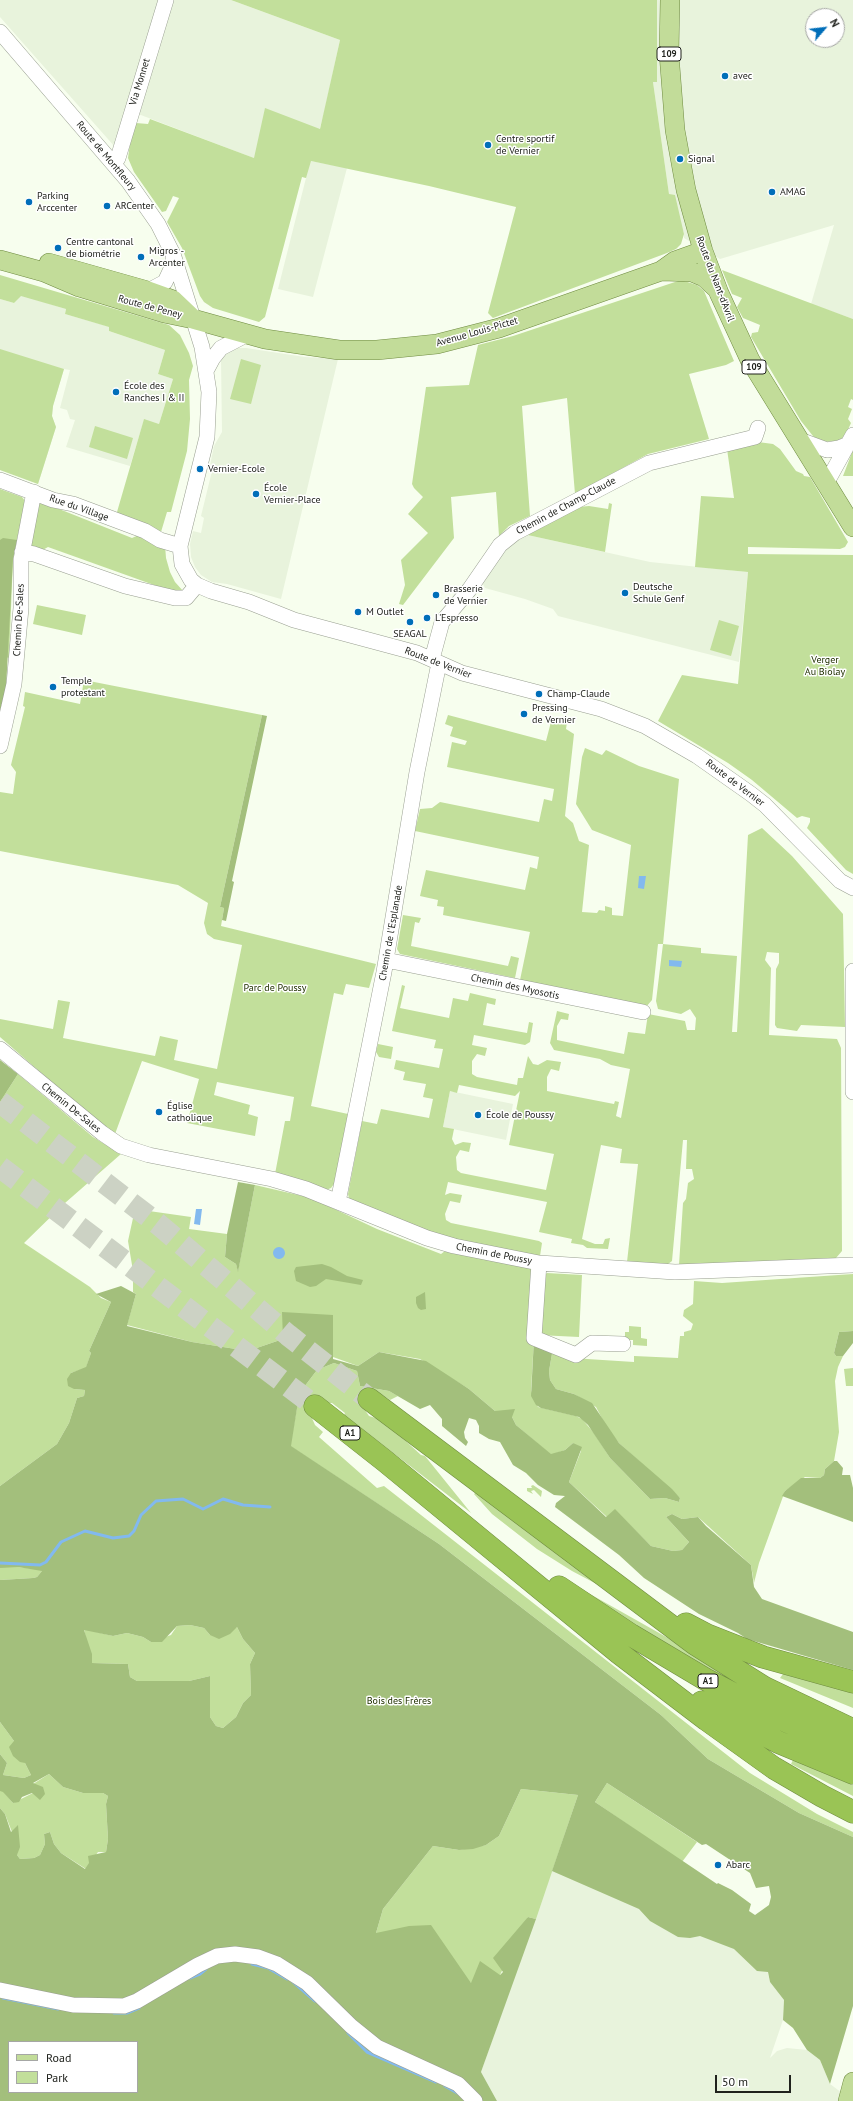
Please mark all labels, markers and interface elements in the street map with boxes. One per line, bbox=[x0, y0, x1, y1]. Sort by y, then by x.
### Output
north arrow bbox=[805, 8, 845, 48]
text: N bbox=[827, 16, 843, 29]
road number: 109 bbox=[657, 47, 681, 61]
street label: Via Monnet bbox=[127, 57, 153, 107]
place label: avec bbox=[733, 70, 752, 82]
marker: avec bbox=[720, 71, 730, 81]
street label: Route de Montfleury bbox=[73, 119, 139, 193]
place label: Centre sportif de Vernier bbox=[496, 133, 554, 156]
marker: Centre sportif de Vernier bbox=[483, 140, 493, 150]
place label: Signal bbox=[688, 153, 715, 165]
marker: Signal bbox=[675, 154, 685, 164]
place label: AMAG bbox=[780, 186, 805, 198]
marker: AMAG bbox=[767, 187, 777, 197]
place label: Parking Arccenter bbox=[37, 190, 77, 214]
marker: Parking Arccenter bbox=[24, 197, 34, 207]
place label: ARCenter bbox=[115, 200, 154, 212]
marker: ARCenter bbox=[102, 201, 112, 211]
street label: Route du Nant-d'Avril bbox=[693, 235, 737, 323]
place label: Centre cantonal de biométrie bbox=[66, 236, 133, 260]
marker: Centre cantonal de biométrie bbox=[53, 243, 63, 253]
place label: Migros - Arcenter bbox=[149, 245, 185, 268]
marker: Migros - Arcenter bbox=[136, 252, 146, 262]
street label: Route de Peney bbox=[117, 293, 183, 321]
street label: Avenue Louis-Pictet bbox=[435, 315, 519, 349]
road number: 109 bbox=[742, 360, 766, 374]
place label: École des Ranches I & II bbox=[124, 380, 184, 404]
marker: École des Ranches I & II bbox=[111, 387, 121, 397]
place label: Vernier-Ecole bbox=[208, 463, 265, 475]
marker: Vernier-Ecole bbox=[195, 464, 205, 474]
street label: Chemin de Champ-Claude bbox=[514, 475, 618, 537]
place label: École Vernier-Place bbox=[264, 482, 321, 506]
marker: École Vernier-Place bbox=[251, 489, 261, 499]
street label: Rue du Village bbox=[48, 492, 110, 524]
place label: Deutsche Schule Genf bbox=[633, 581, 684, 604]
street label: Chemin De-Sales bbox=[11, 583, 27, 657]
place label: Brasserie de Vernier bbox=[444, 583, 487, 606]
marker: Deutsche Schule Genf bbox=[620, 588, 630, 598]
marker: Brasserie de Vernier bbox=[431, 590, 441, 600]
place label: M Outlet bbox=[366, 606, 404, 618]
marker: M Outlet bbox=[353, 607, 363, 617]
place label: L'Espresso bbox=[435, 612, 478, 624]
marker: L'Espresso bbox=[422, 613, 432, 623]
marker: SEAGAL bbox=[405, 617, 415, 627]
place label: SEAGAL bbox=[393, 628, 427, 640]
street label: Route de Vernier bbox=[403, 645, 473, 681]
park label: Verger Au Biolay bbox=[805, 654, 845, 678]
place label: Temple protestant bbox=[61, 675, 105, 698]
marker: Temple protestant bbox=[48, 682, 58, 692]
place label: Champ-Claude bbox=[547, 688, 610, 700]
marker: Champ-Claude bbox=[534, 689, 544, 699]
place label: Pressing de Vernier bbox=[532, 702, 575, 726]
marker: Pressing de Vernier bbox=[519, 709, 529, 719]
street label: Route de Vernier bbox=[703, 757, 767, 809]
street label: Chemin de l'Esplanade bbox=[377, 884, 405, 982]
street label: Chemin des Myosotis bbox=[470, 972, 560, 1002]
park label: Parc de Poussy bbox=[244, 982, 306, 994]
street label: Chemin De-Sales bbox=[39, 1080, 103, 1136]
place label: Église catholique bbox=[167, 1100, 212, 1124]
marker: Église catholique bbox=[154, 1107, 164, 1117]
place label: École de Poussy bbox=[486, 1109, 554, 1121]
marker: École de Poussy bbox=[473, 1110, 483, 1120]
street label: Chemin de Poussy bbox=[455, 1241, 533, 1267]
road number: A1 bbox=[340, 1426, 360, 1440]
road number: A1 bbox=[698, 1674, 718, 1688]
park label: Bois des Frères bbox=[367, 1695, 431, 1707]
place label: Abarc bbox=[726, 1859, 750, 1871]
marker: Abarc bbox=[713, 1860, 723, 1870]
legend bbox=[8, 2041, 138, 2093]
text: Road bbox=[46, 2050, 71, 2065]
scale bar bbox=[717, 2067, 793, 2093]
text: Park bbox=[46, 2070, 68, 2085]
text: 50 m bbox=[722, 2074, 748, 2089]

